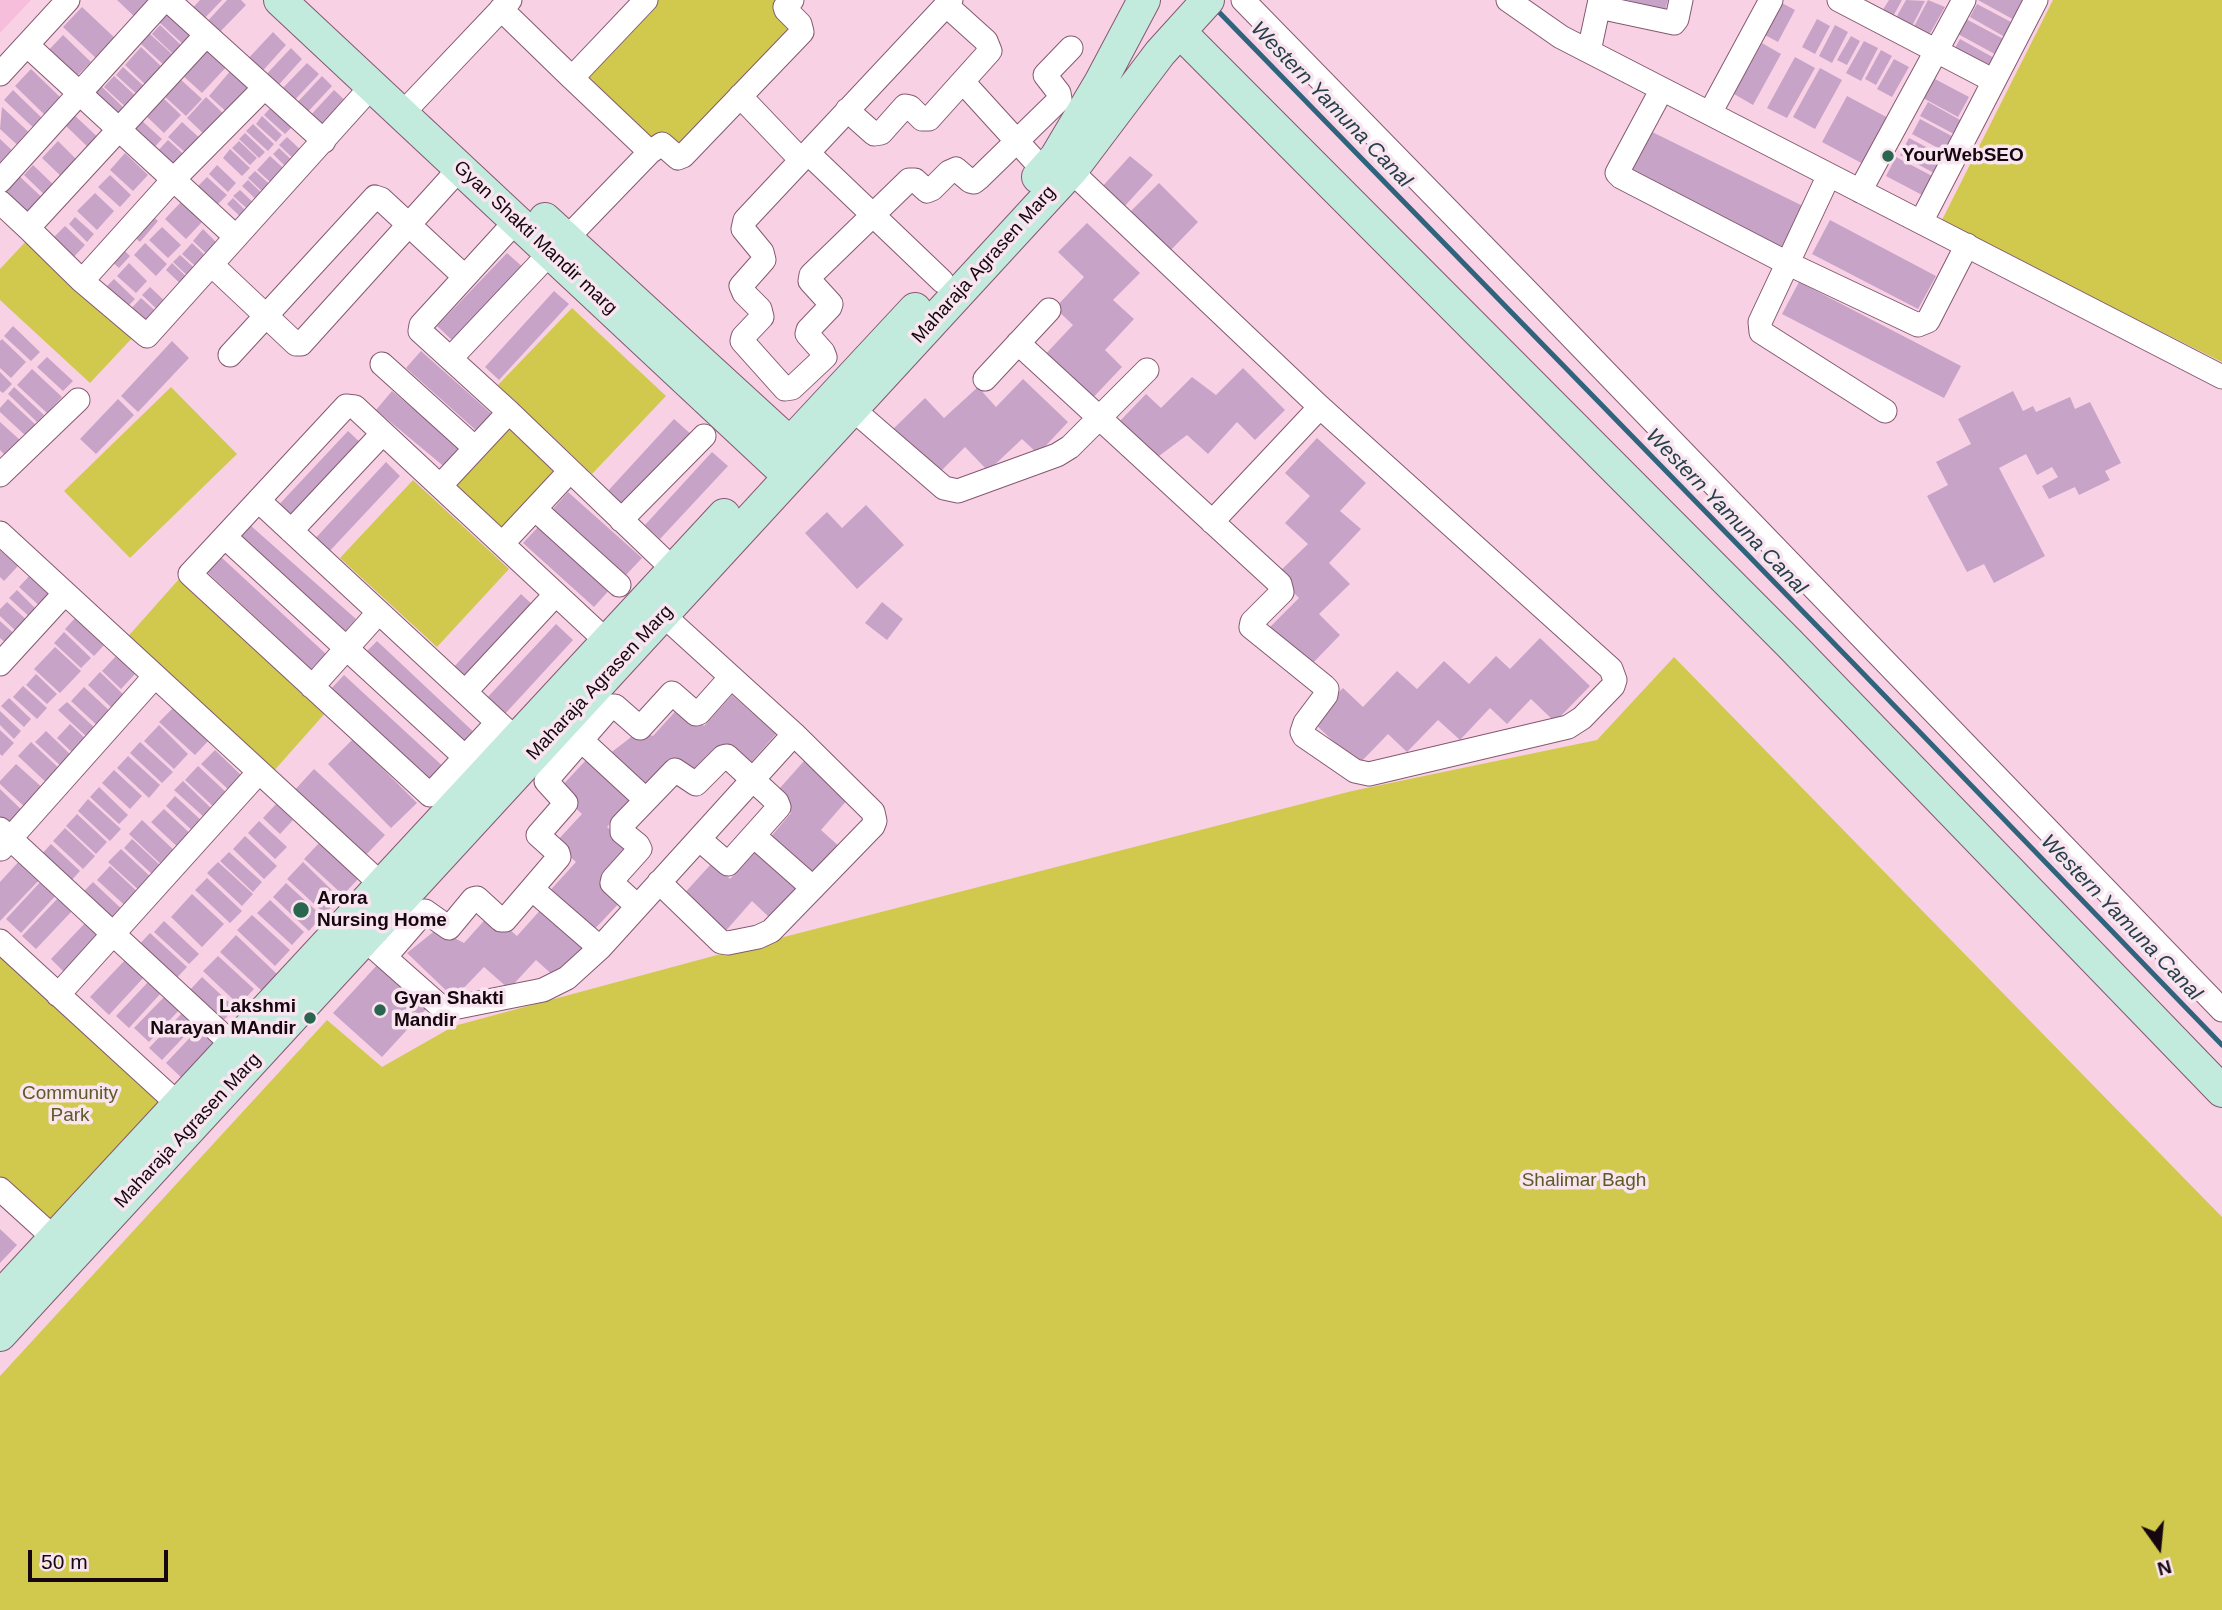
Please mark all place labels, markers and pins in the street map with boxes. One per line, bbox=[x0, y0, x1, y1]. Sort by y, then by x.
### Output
place label: YourWebSEO bbox=[1902, 145, 2024, 167]
marker: YourWebSEO bbox=[1880, 148, 1896, 164]
place label: Arora Nursing Home bbox=[317, 888, 447, 932]
marker: Arora Nursing Home bbox=[291, 900, 311, 920]
place label: Gyan Shakti Mandir bbox=[394, 988, 504, 1032]
place label: Lakshmi Narayan MAndir bbox=[150, 996, 296, 1040]
marker: Gyan Shakti Mandir bbox=[372, 1002, 388, 1018]
marker: Lakshmi Narayan MAndir bbox=[302, 1010, 318, 1026]

